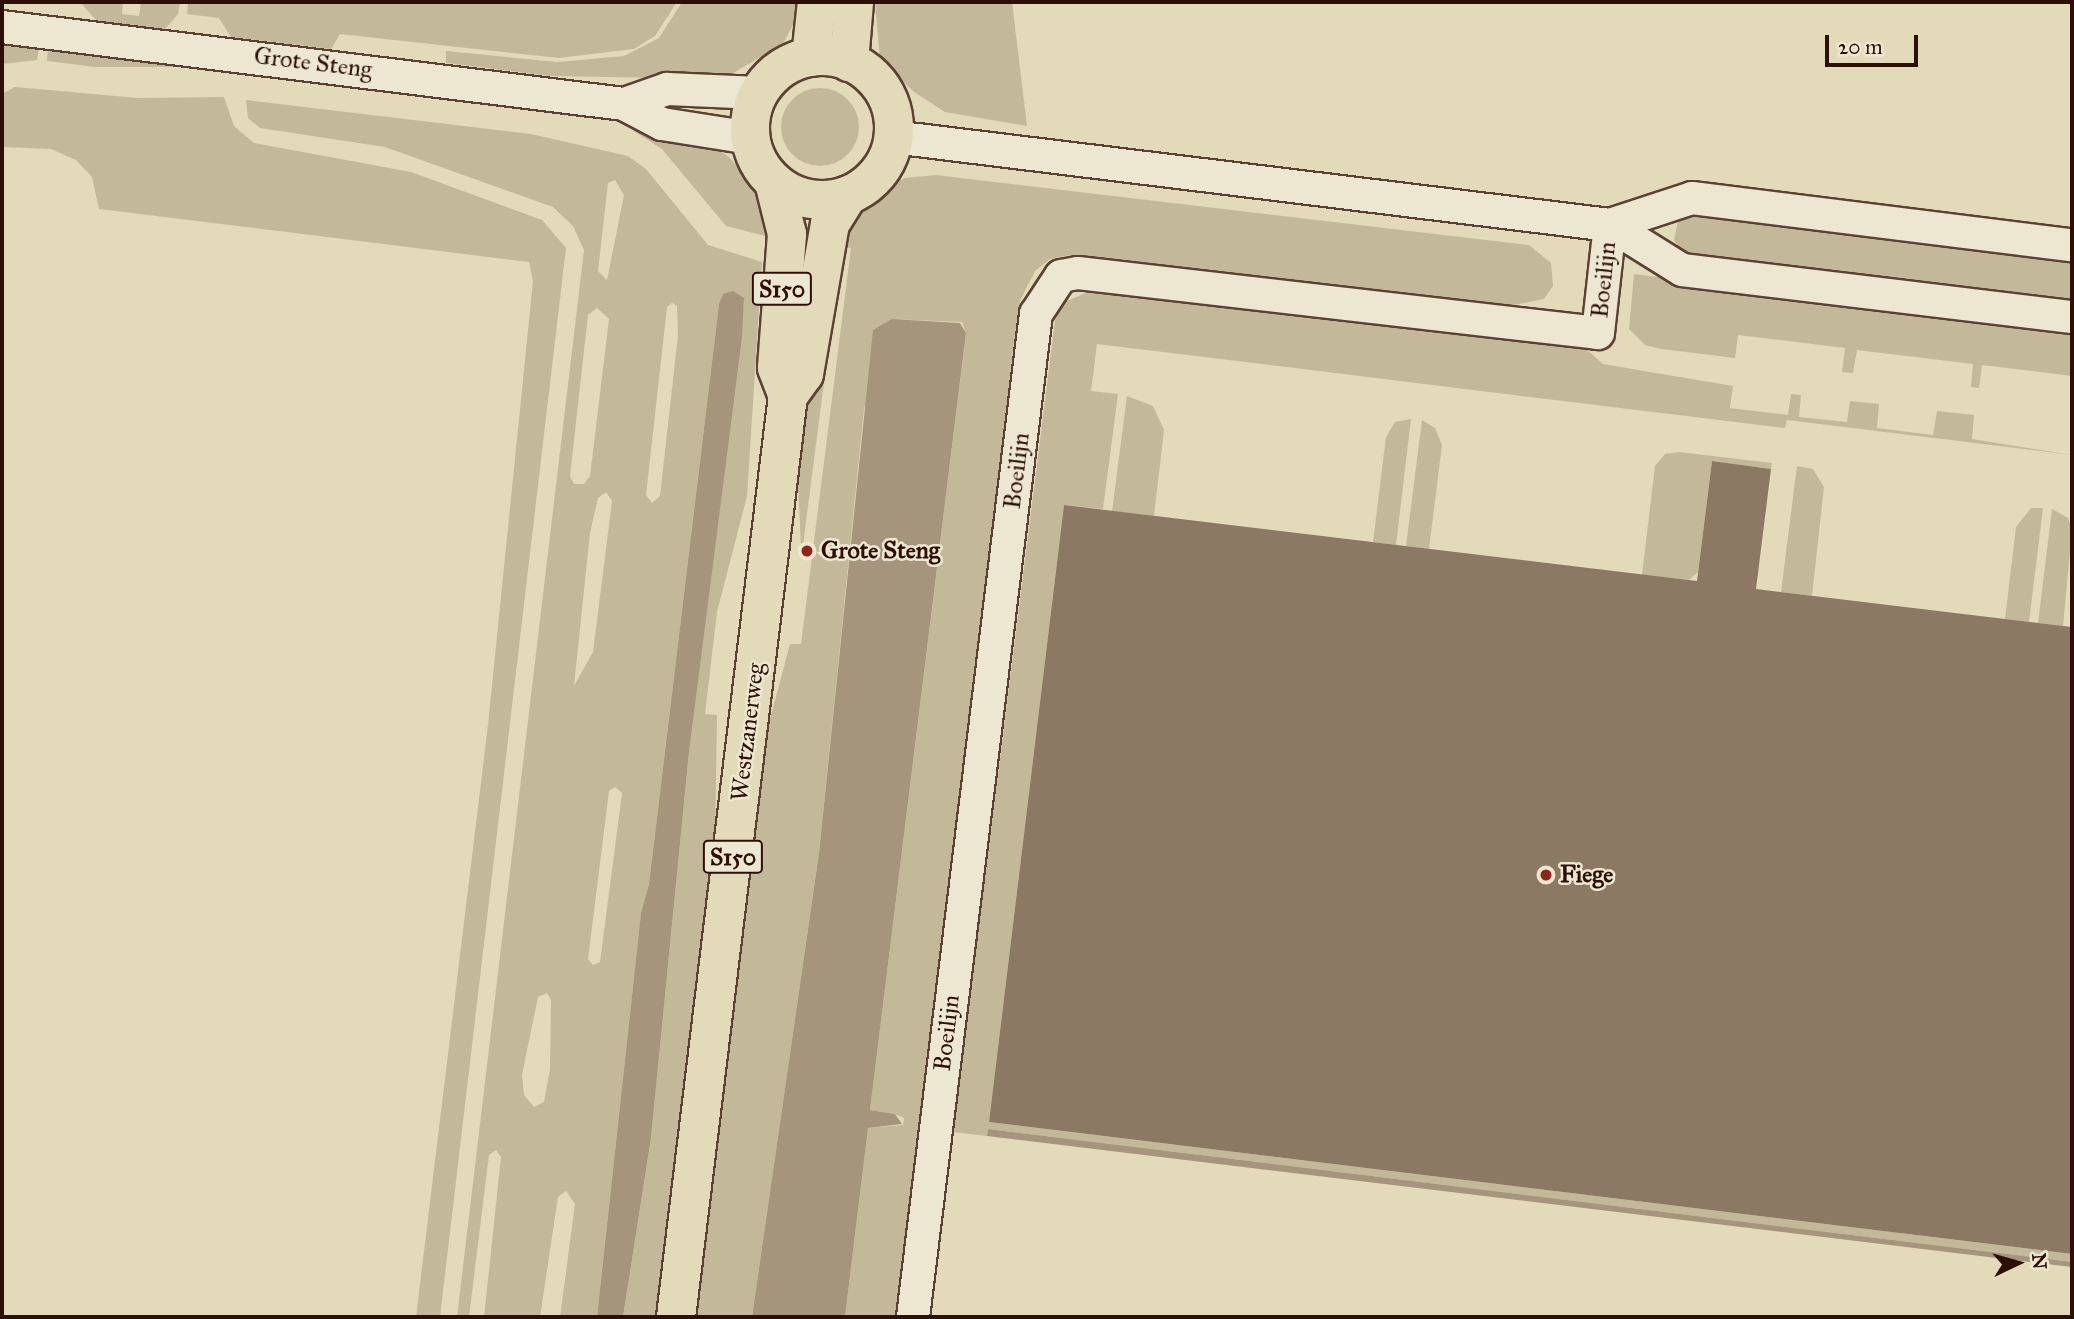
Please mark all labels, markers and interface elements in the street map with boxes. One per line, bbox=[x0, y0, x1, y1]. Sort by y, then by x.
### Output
scale bar bbox=[1829, 21, 1922, 65]
text: 20 m bbox=[1838, 34, 1883, 60]
street label: Grote Steng bbox=[252, 41, 374, 85]
street label: Boeilijn bbox=[1586, 240, 1622, 320]
road number: S150 bbox=[750, 270, 814, 308]
street label: Boeilijn bbox=[998, 431, 1036, 511]
place label: Grote Steng bbox=[821, 537, 940, 565]
marker: Grote Steng bbox=[799, 543, 815, 559]
street label: Westzanerweg bbox=[725, 661, 771, 803]
road number: S150 bbox=[702, 838, 764, 876]
place label: Fiege bbox=[1560, 861, 1613, 889]
marker: Fiege bbox=[1538, 867, 1554, 883]
street label: Boeilijn bbox=[928, 993, 966, 1073]
north arrow bbox=[1983, 1228, 2053, 1298]
text: N bbox=[2027, 1252, 2052, 1270]

